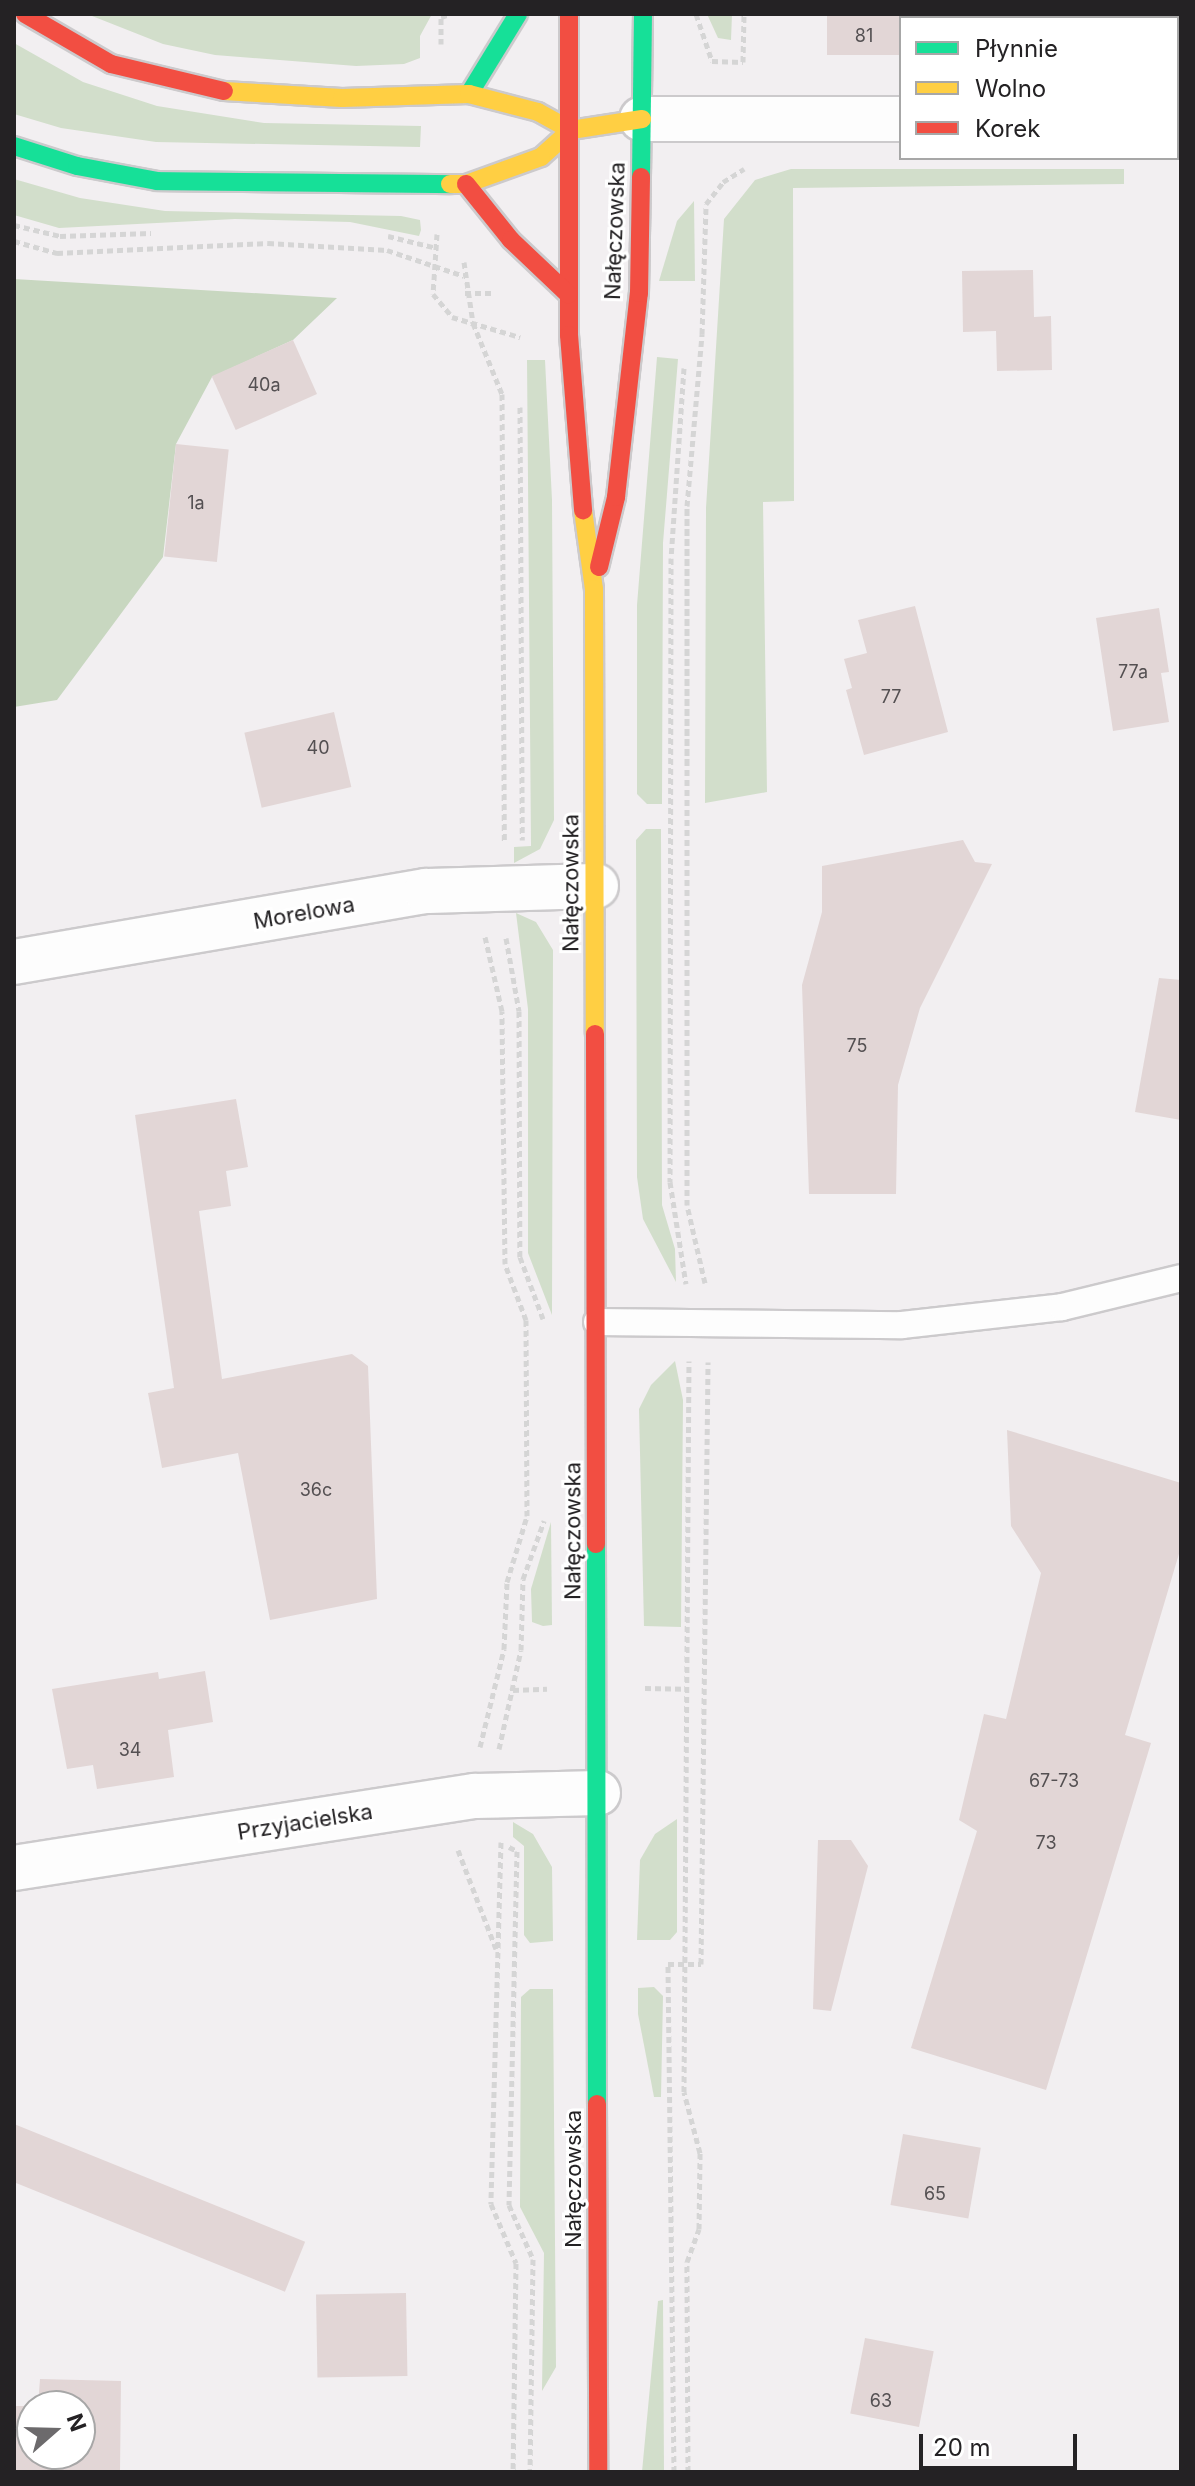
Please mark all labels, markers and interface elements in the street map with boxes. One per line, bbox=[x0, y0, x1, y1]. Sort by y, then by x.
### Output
legend bbox=[899, 16, 1179, 160]
house number: 81 bbox=[855, 25, 873, 47]
text: Płynnie bbox=[975, 34, 1058, 63]
text: Wolno bbox=[975, 74, 1046, 103]
text: Korek bbox=[975, 114, 1040, 143]
street label: Nałęczowska bbox=[599, 162, 631, 300]
house number: 40a bbox=[247, 374, 281, 396]
house number: 1a bbox=[187, 492, 205, 514]
house number: 77a bbox=[1118, 661, 1148, 683]
house number: 77 bbox=[881, 686, 901, 708]
house number: 40 bbox=[307, 737, 329, 759]
street label: Nałęczowska bbox=[558, 814, 584, 952]
street label: Morelowa bbox=[251, 891, 357, 935]
house number: 75 bbox=[847, 1035, 867, 1057]
street label: Nałęczowska bbox=[560, 1462, 586, 1600]
house number: 36c bbox=[300, 1479, 332, 1501]
house number: 34 bbox=[119, 1739, 141, 1761]
house number: 67-73 bbox=[1029, 1770, 1079, 1792]
street label: Przyjacielska bbox=[235, 1798, 375, 1846]
house number: 73 bbox=[1035, 1832, 1057, 1854]
street label: Nałęczowska bbox=[561, 2110, 587, 2248]
house number: 65 bbox=[924, 2183, 946, 2205]
north arrow bbox=[16, 2390, 96, 2470]
house number: 63 bbox=[870, 2390, 892, 2412]
text: N bbox=[62, 2410, 92, 2435]
scale bar bbox=[923, 2418, 1081, 2468]
text: 20 m bbox=[933, 2433, 991, 2462]

